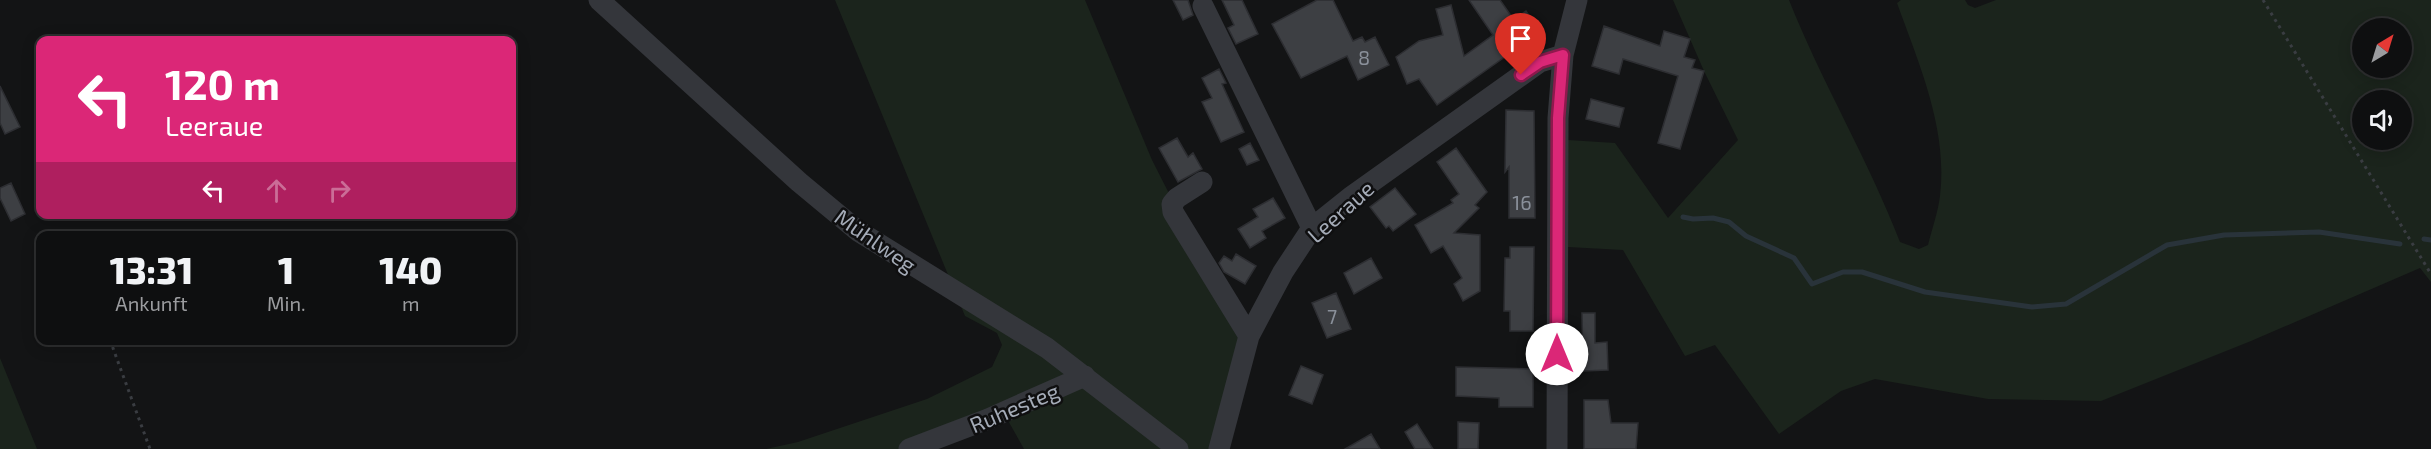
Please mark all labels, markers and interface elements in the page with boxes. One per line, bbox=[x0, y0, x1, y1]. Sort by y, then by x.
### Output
pin bbox=[1495, 13, 1546, 75]
north arrow bbox=[2352, 18, 2412, 78]
map controls bbox=[2352, 18, 2412, 150]
icon: arrive bbox=[1504, 22, 1537, 55]
house number: 8 bbox=[1358, 45, 1370, 69]
text: 120 m bbox=[165, 58, 280, 108]
icon: left bbox=[66, 60, 144, 138]
button: sound bbox=[2352, 90, 2412, 150]
text: Leeraue bbox=[165, 109, 263, 141]
icon: left bbox=[197, 174, 230, 207]
icon: ahead bbox=[260, 174, 293, 207]
icon: right bbox=[323, 174, 356, 207]
street label: Leeraue bbox=[1302, 175, 1378, 247]
house number: 16 bbox=[1512, 190, 1532, 214]
street label: Mühlweg bbox=[830, 203, 922, 277]
text: 13:31 bbox=[110, 248, 193, 291]
text: 1 bbox=[278, 248, 294, 291]
text: 140 bbox=[379, 248, 442, 291]
text: Ankunft bbox=[115, 291, 188, 315]
text: Min. bbox=[267, 291, 306, 315]
text: m bbox=[402, 291, 420, 315]
house number: 7 bbox=[1327, 304, 1337, 328]
position arrow bbox=[1525, 322, 1589, 386]
street label: Ruhesteg bbox=[965, 377, 1063, 437]

